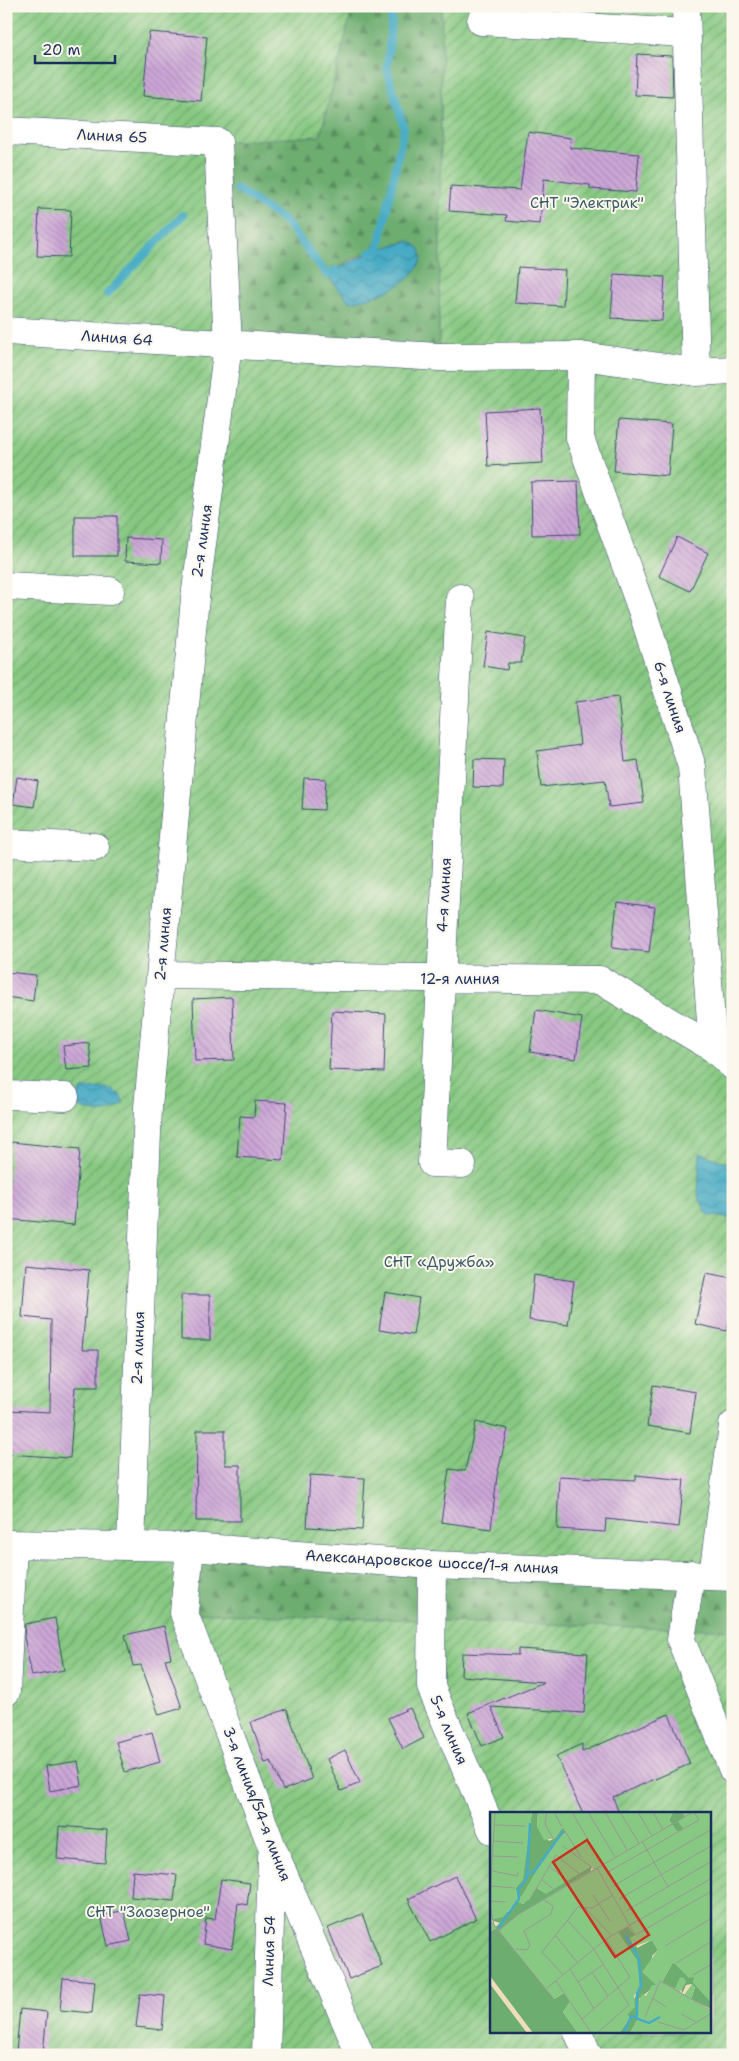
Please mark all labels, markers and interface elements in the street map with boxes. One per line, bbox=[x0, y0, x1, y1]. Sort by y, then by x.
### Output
scale bar bbox=[35, 32, 115, 64]
text: 20 m bbox=[42, 40, 81, 60]
street label: Линия 65 bbox=[76, 124, 148, 148]
park label: СНТ "Электрик" bbox=[530, 193, 644, 213]
street label: Линия 64 bbox=[80, 326, 154, 350]
street label: 2-я линия bbox=[187, 503, 217, 579]
street label: 6-я линия bbox=[649, 658, 691, 736]
street label: 4-я линия bbox=[432, 857, 456, 933]
street label: 2-я линия bbox=[150, 906, 176, 982]
street label: 12-я линия bbox=[420, 969, 500, 989]
park label: СНТ «Дружба» bbox=[384, 1252, 494, 1272]
street label: 2-я линия bbox=[127, 1311, 149, 1385]
street label: Александровское шоссе/1-я линия bbox=[305, 1545, 559, 1579]
street label: 5-я линия bbox=[425, 1692, 473, 1768]
street label: 3-я линия/54-я линия bbox=[218, 1724, 296, 1884]
inset map bbox=[490, 1812, 712, 2034]
park label: СНТ "Заозерное" bbox=[86, 1902, 210, 1922]
street label: Линия 54 bbox=[258, 1915, 280, 1987]

